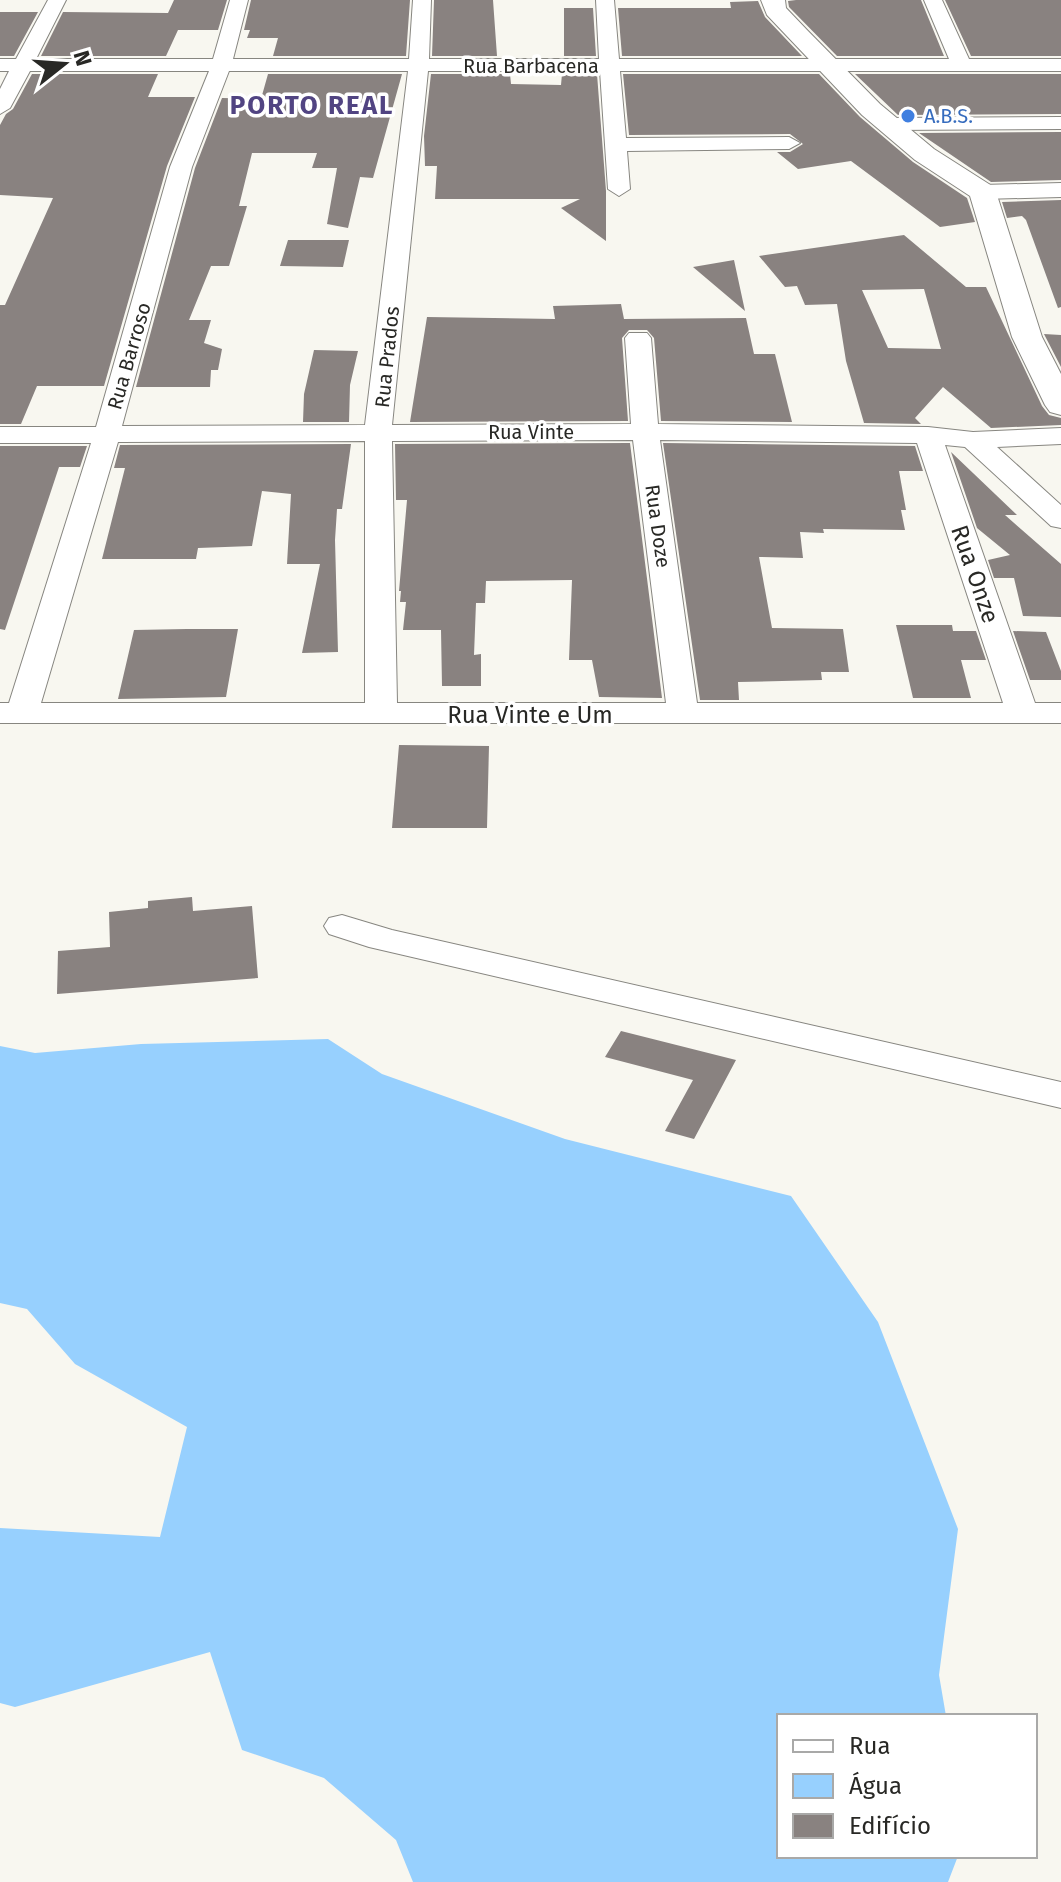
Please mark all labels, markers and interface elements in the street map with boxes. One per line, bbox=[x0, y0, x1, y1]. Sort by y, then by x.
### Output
north arrow bbox=[24, 24, 104, 104]
text: N bbox=[68, 47, 98, 69]
street label: Rua Barbacena bbox=[463, 54, 599, 78]
district label: PORTO REAL bbox=[230, 90, 394, 121]
place label: A.B.S. bbox=[924, 104, 973, 128]
marker: A.B.S. bbox=[899, 107, 917, 125]
street label: Rua Barroso bbox=[102, 300, 156, 412]
street label: Rua Prados bbox=[370, 305, 404, 409]
street label: Rua Vinte bbox=[488, 420, 574, 444]
street label: Rua Doze bbox=[640, 483, 676, 569]
street label: Rua Onze bbox=[945, 521, 1005, 627]
street label: Rua Vinte e Um bbox=[447, 701, 613, 729]
legend bbox=[777, 1714, 1037, 1858]
text: Rua bbox=[849, 1732, 891, 1760]
text: Água bbox=[849, 1771, 902, 1800]
text: Edifício bbox=[849, 1812, 931, 1840]

